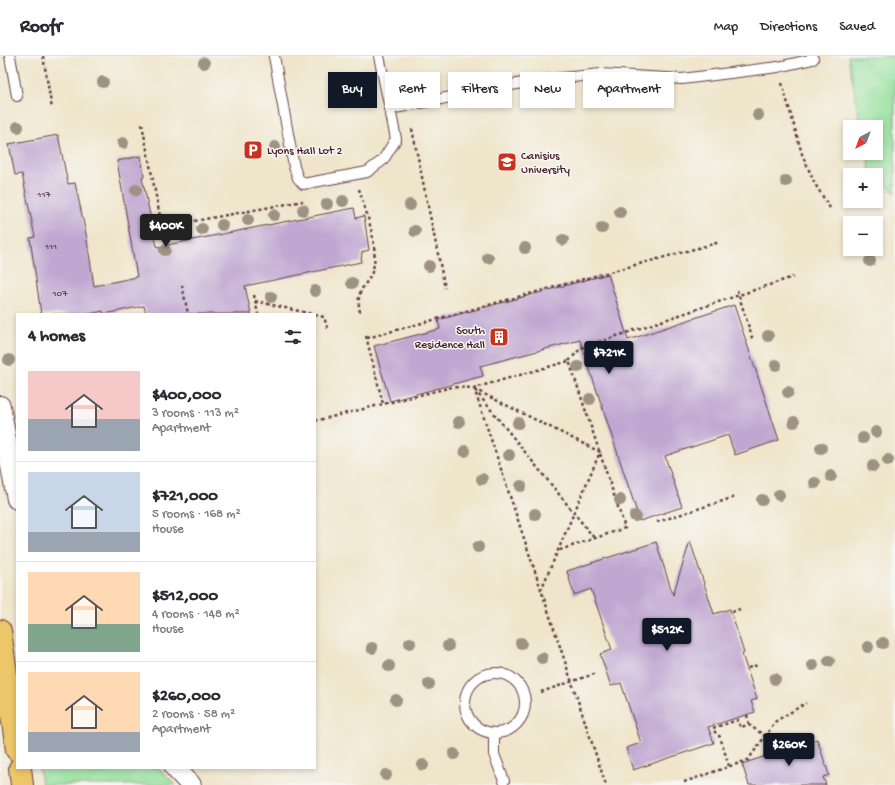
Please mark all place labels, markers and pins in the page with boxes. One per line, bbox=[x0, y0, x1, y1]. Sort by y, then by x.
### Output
parking icon: Lyons Hall Lot 2 bbox=[242, 139, 264, 161]
place label: Lyons Hall Lot 2 bbox=[267, 145, 342, 159]
place label: Canisius University bbox=[521, 150, 570, 178]
school or university icon: Canisius University bbox=[496, 151, 518, 173]
pin: $400K bbox=[138, 214, 194, 248]
place label: South Residence Hall bbox=[415, 325, 486, 353]
building icon: South Residence Hall bbox=[488, 326, 510, 348]
pin: $721K bbox=[581, 341, 637, 375]
pin: $512K bbox=[639, 618, 695, 652]
pin: $260K bbox=[761, 733, 817, 767]

